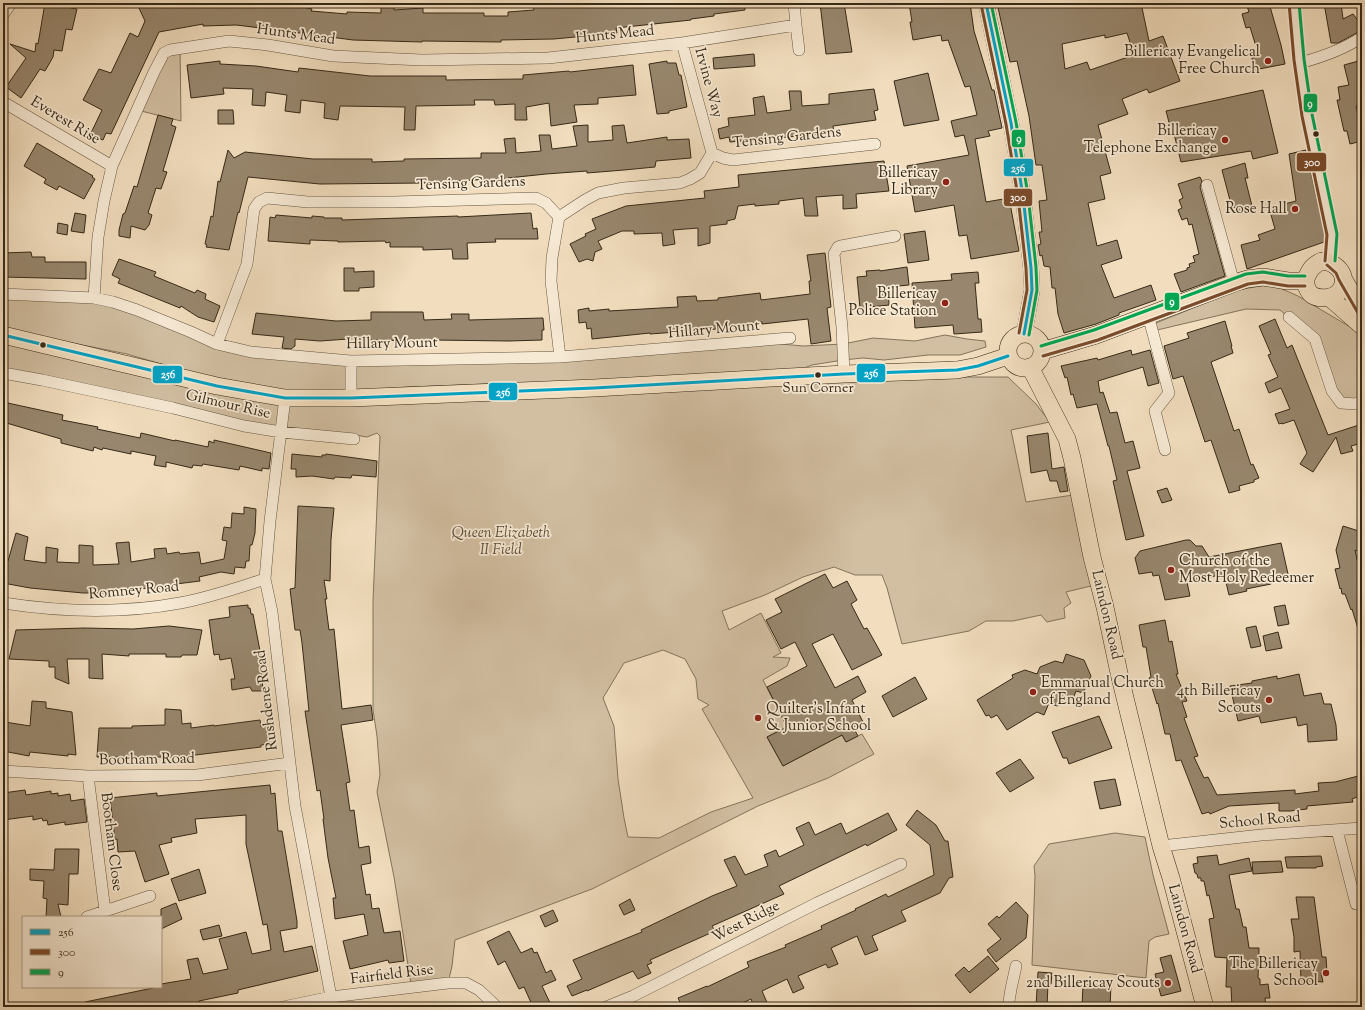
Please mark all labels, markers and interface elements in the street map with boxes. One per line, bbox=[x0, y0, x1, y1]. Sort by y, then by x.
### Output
street label: Hunts Mead bbox=[255, 19, 337, 51]
street label: Hunts Mead bbox=[575, 20, 656, 50]
place label: Billericay Evangelical Free Church bbox=[1124, 42, 1260, 80]
street label: Irvine Way bbox=[689, 46, 728, 121]
marker: Billericay Evangelical Free Church bbox=[1263, 56, 1273, 66]
street label: Everest Rise bbox=[26, 92, 104, 150]
line badge: 9 bbox=[1303, 93, 1318, 113]
text: 9 bbox=[1307, 96, 1313, 112]
place label: Billericay Telephone Exchange bbox=[1083, 121, 1218, 159]
street label: Tensing Gardens bbox=[732, 122, 842, 154]
line badge: 9 bbox=[1011, 129, 1026, 148]
unlabelled marker bbox=[1311, 129, 1321, 139]
text: 9 bbox=[1016, 131, 1022, 147]
marker: Billericay Telephone Exchange bbox=[1220, 135, 1230, 145]
line badge: 300 bbox=[1296, 152, 1327, 172]
text: 300 bbox=[1304, 155, 1320, 171]
line badge: 256 bbox=[1003, 158, 1034, 177]
text: 256 bbox=[1011, 161, 1026, 177]
place label: Billericay Library bbox=[878, 163, 939, 201]
street label: Tensing Gardens bbox=[416, 172, 526, 196]
marker: Billericay Library bbox=[941, 177, 951, 187]
line badge: 300 bbox=[1003, 188, 1033, 207]
text: 300 bbox=[1010, 190, 1026, 206]
place label: Rose Hall bbox=[1225, 199, 1287, 220]
marker: Rose Hall bbox=[1290, 204, 1300, 214]
place label: Billericay Police Station bbox=[848, 284, 938, 322]
line badge: 9 bbox=[1164, 292, 1180, 311]
text: 9 bbox=[1169, 294, 1175, 310]
marker: Billericay Police Station bbox=[940, 298, 950, 308]
street label: Hillary Mount bbox=[667, 316, 761, 344]
street label: Hillary Mount bbox=[346, 333, 438, 355]
unlabelled marker bbox=[38, 340, 48, 350]
line badge: 256 bbox=[856, 363, 886, 383]
line badge: 256 bbox=[152, 365, 183, 384]
text: 256 bbox=[864, 366, 879, 382]
text: 256 bbox=[161, 367, 176, 383]
marker: Sun Corner bbox=[813, 370, 823, 380]
place label: Sun Corner bbox=[782, 379, 854, 399]
line badge: 256 bbox=[488, 382, 518, 401]
street label: Gilmour Rise bbox=[183, 385, 273, 425]
text: 256 bbox=[496, 385, 511, 401]
park label: Queen Elizabeth II Field bbox=[452, 523, 551, 561]
place label: Church of the Most Holy Redeemer bbox=[1179, 551, 1315, 589]
marker: Church of the Most Holy Redeemer bbox=[1166, 565, 1176, 575]
street label: Laindon Road bbox=[1086, 568, 1127, 662]
street label: Romney Road bbox=[88, 577, 181, 605]
street label: Rushdene Road bbox=[250, 648, 284, 752]
place label: Emmanual Church of England bbox=[1041, 673, 1164, 711]
place label: 4th Billericay Scouts bbox=[1177, 681, 1262, 719]
marker: Emmanual Church of England bbox=[1028, 687, 1038, 697]
marker: 4th Billericay Scouts bbox=[1264, 695, 1274, 705]
place label: Quilter's Infant & Junior School bbox=[766, 699, 871, 737]
marker: Quilter's Infant & Junior School bbox=[753, 713, 763, 723]
street label: Bootham Road bbox=[99, 749, 196, 771]
street label: Bootham Close bbox=[95, 791, 127, 893]
street label: School Road bbox=[1218, 807, 1302, 835]
street label: Laindon Road bbox=[1162, 882, 1206, 976]
street label: West Ridge bbox=[708, 896, 784, 948]
legend bbox=[22, 916, 162, 988]
text: 256 bbox=[58, 924, 74, 942]
text: 300 bbox=[58, 944, 75, 962]
place label: The Billericay School bbox=[1229, 954, 1319, 992]
street label: Fairfield Rise bbox=[349, 959, 435, 991]
text: 9 bbox=[58, 964, 64, 982]
marker: The Billericay School bbox=[1321, 968, 1331, 978]
place label: 2nd Billericay Scouts bbox=[1026, 973, 1160, 994]
marker: 2nd Billericay Scouts bbox=[1163, 978, 1173, 988]

